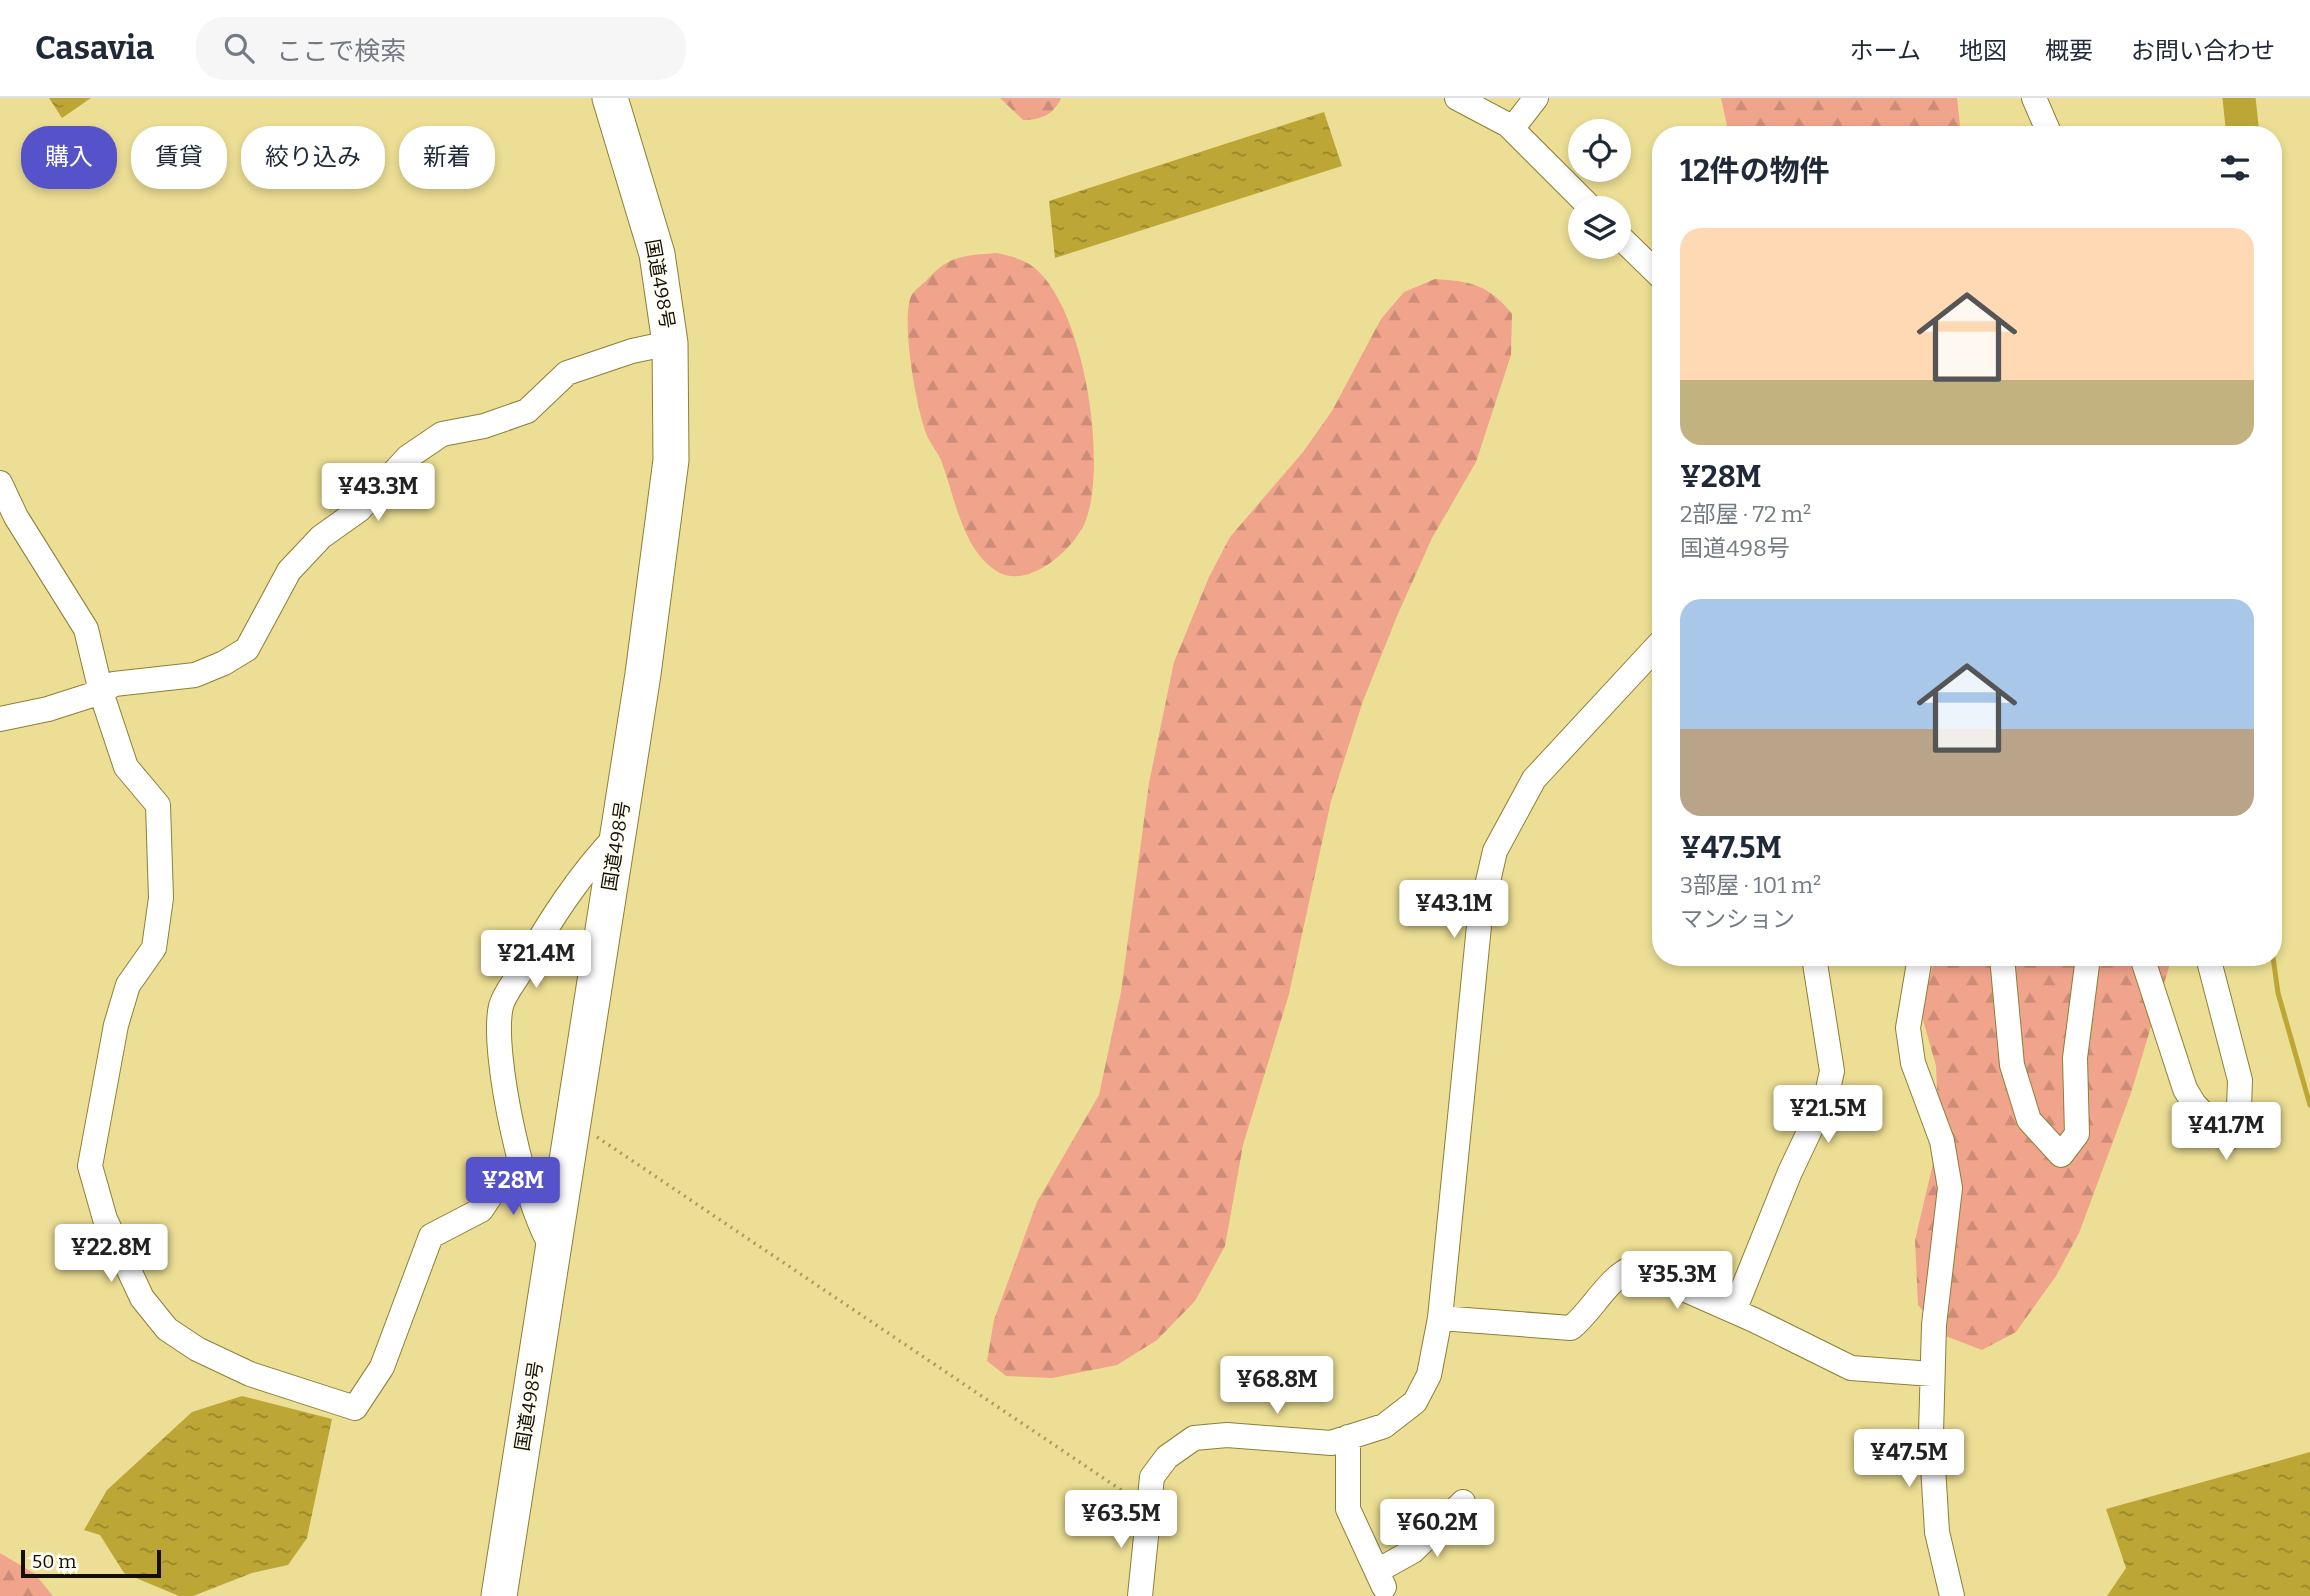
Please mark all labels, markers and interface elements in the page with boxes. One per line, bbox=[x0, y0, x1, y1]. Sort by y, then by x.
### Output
search box bbox=[196, 17, 686, 80]
text: Casavia bbox=[35, 28, 154, 68]
icon: search bbox=[220, 29, 258, 67]
text: ここで検索 bbox=[276, 36, 406, 67]
text: ホーム bbox=[1850, 37, 1921, 65]
text: 地図 bbox=[1959, 37, 2007, 65]
text: 概要 bbox=[2045, 37, 2093, 65]
text: お問い合わせ bbox=[2131, 37, 2275, 65]
map controls bbox=[1568, 119, 1631, 259]
button: locate bbox=[1568, 119, 1631, 182]
chip: 購入 bbox=[21, 126, 117, 189]
chip: 賃貸 bbox=[131, 126, 227, 189]
chip: 絞り込み bbox=[241, 126, 385, 189]
chip: 新着 bbox=[399, 126, 495, 189]
icon: filters bbox=[2216, 149, 2254, 187]
text: 12件の物件 bbox=[1680, 153, 1830, 189]
button: layers bbox=[1568, 196, 1631, 259]
street label: 国道498号 bbox=[641, 237, 679, 331]
icon: home bbox=[1904, 274, 2030, 400]
text: ¥28M bbox=[1680, 459, 1761, 495]
pin: ¥43.3M bbox=[321, 464, 435, 523]
text: ¥43.3M bbox=[338, 472, 418, 500]
text: 2部屋 · 72 m² bbox=[1680, 500, 1811, 528]
text: 国道498号 bbox=[1680, 534, 1790, 562]
icon: home bbox=[1904, 645, 2030, 771]
street label: 国道498号 bbox=[598, 799, 634, 893]
text: ¥47.5M bbox=[1680, 830, 1782, 866]
text: 3部屋 · 101 m² bbox=[1680, 871, 1821, 899]
pin: ¥43.1M bbox=[1397, 880, 1511, 940]
text: ¥43.1M bbox=[1415, 889, 1493, 917]
text: マンション bbox=[1680, 905, 1795, 933]
pin: ¥21.4M bbox=[479, 930, 593, 990]
text: ¥21.4M bbox=[497, 939, 575, 967]
pin: ¥21.5M bbox=[1771, 1086, 1885, 1145]
text: ¥21.5M bbox=[1789, 1094, 1867, 1122]
pin: ¥41.7M bbox=[2169, 1102, 2283, 1162]
text: ¥41.7M bbox=[2188, 1111, 2264, 1139]
pin: ¥28M bbox=[472, 1158, 554, 1217]
text: ¥28M bbox=[482, 1166, 544, 1194]
pin: ¥22.8M bbox=[54, 1224, 168, 1284]
text: ¥22.8M bbox=[71, 1233, 151, 1261]
pin: ¥35.3M bbox=[1620, 1252, 1734, 1311]
text: ¥35.3M bbox=[1637, 1260, 1717, 1288]
pin: ¥68.8M bbox=[1220, 1356, 1334, 1416]
street label: 国道498号 bbox=[511, 1359, 547, 1453]
text: ¥68.8M bbox=[1236, 1365, 1318, 1393]
pin: ¥47.5M bbox=[1852, 1430, 1966, 1489]
text: ¥47.5M bbox=[1870, 1438, 1948, 1466]
pin: ¥63.5M bbox=[1064, 1490, 1178, 1550]
text: ¥63.5M bbox=[1081, 1499, 1161, 1527]
pin: ¥60.2M bbox=[1380, 1500, 1494, 1559]
text: ¥60.2M bbox=[1396, 1508, 1478, 1536]
scale bar bbox=[21, 1547, 161, 1579]
text: 50 m bbox=[32, 1550, 76, 1573]

